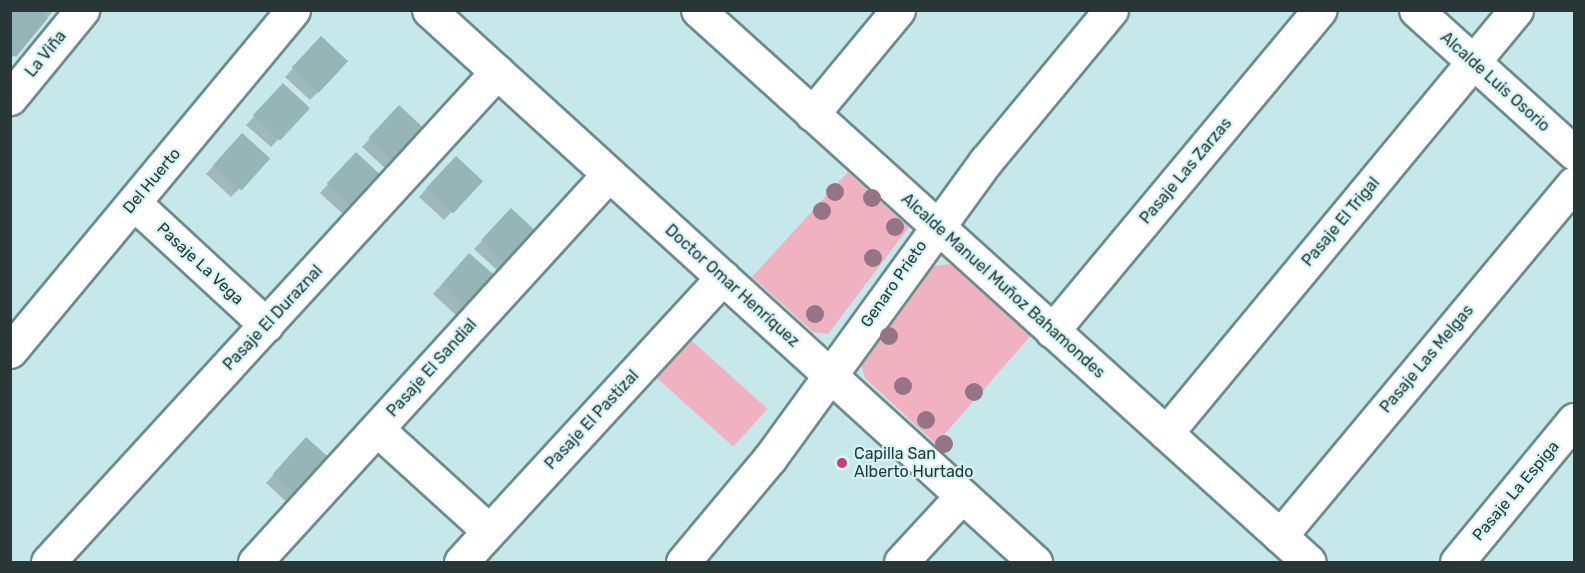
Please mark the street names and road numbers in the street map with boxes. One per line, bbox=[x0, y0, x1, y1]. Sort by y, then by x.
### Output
street label: La Viña bbox=[21, 27, 71, 81]
street label: Alcalde Luis Osorio bbox=[1436, 28, 1554, 136]
street label: Pasaje Las Zarzas bbox=[1136, 114, 1236, 228]
street label: Del Huerto bbox=[119, 144, 185, 218]
street label: Pasaje El Trigal bbox=[1298, 173, 1384, 271]
street label: Alcalde Manuel Muñoz Bahamondes bbox=[897, 189, 1109, 383]
street label: Pasaje La Vega bbox=[153, 219, 247, 309]
street label: Doctor Omar Henríquez bbox=[661, 220, 803, 352]
street label: Genaro Prieto bbox=[857, 237, 931, 331]
street label: Pasaje El Duraznal bbox=[219, 262, 327, 374]
street label: Pasaje Las Melgas bbox=[1376, 301, 1478, 417]
street label: Pasaje El Sandial bbox=[383, 315, 481, 421]
street label: Pasaje El Pastizal bbox=[541, 366, 643, 474]
street label: Pasaje La Espiga bbox=[1469, 437, 1563, 545]

